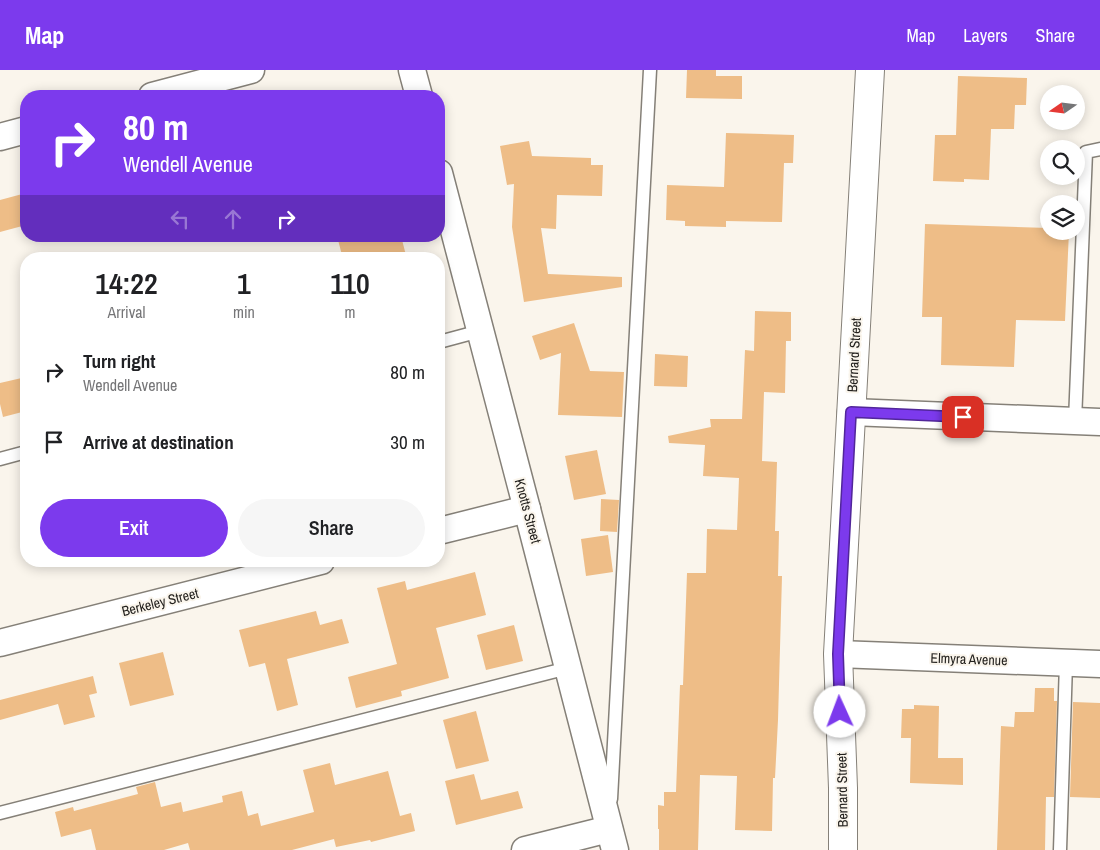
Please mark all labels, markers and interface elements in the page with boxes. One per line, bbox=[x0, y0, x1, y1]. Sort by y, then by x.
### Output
text: Map bbox=[25, 19, 64, 51]
text: Map bbox=[907, 23, 935, 48]
text: Layers bbox=[963, 23, 1008, 48]
text: Share bbox=[1036, 23, 1075, 48]
north arrow bbox=[1040, 85, 1085, 130]
map controls bbox=[1040, 85, 1085, 240]
text: 80 m bbox=[123, 104, 188, 151]
icon: right bbox=[40, 110, 105, 175]
button: search bbox=[1040, 140, 1085, 185]
text: Wendell Avenue bbox=[123, 149, 253, 179]
button: layers bbox=[1040, 195, 1085, 240]
icon: left bbox=[166, 205, 194, 233]
icon: ahead bbox=[219, 205, 247, 233]
icon: right bbox=[272, 205, 300, 233]
text: 14:22 bbox=[95, 263, 158, 303]
text: 1 bbox=[237, 263, 251, 303]
text: 110 bbox=[330, 263, 370, 303]
text: Arrival bbox=[108, 301, 145, 323]
text: min bbox=[233, 301, 255, 323]
text: m bbox=[344, 301, 355, 323]
street label: Bernard Street bbox=[843, 317, 865, 393]
text: Turn right bbox=[83, 348, 155, 374]
icon: right bbox=[40, 358, 68, 386]
text: 80 m bbox=[390, 359, 425, 385]
text: Wendell Avenue bbox=[83, 374, 177, 396]
pin bbox=[942, 396, 984, 438]
icon: arrive bbox=[949, 403, 977, 431]
icon: arrive bbox=[40, 428, 68, 456]
text: Arrive at destination bbox=[83, 429, 234, 455]
text: 30 m bbox=[390, 429, 425, 455]
street label: Knotts Street bbox=[511, 477, 545, 545]
button: Exit bbox=[40, 499, 228, 557]
button: Share bbox=[238, 499, 425, 557]
street label: Berkeley Street bbox=[120, 584, 200, 620]
street label: Elmyra Avenue bbox=[930, 649, 1008, 669]
position arrow bbox=[813, 685, 865, 737]
street label: Bernard Street bbox=[832, 753, 852, 827]

